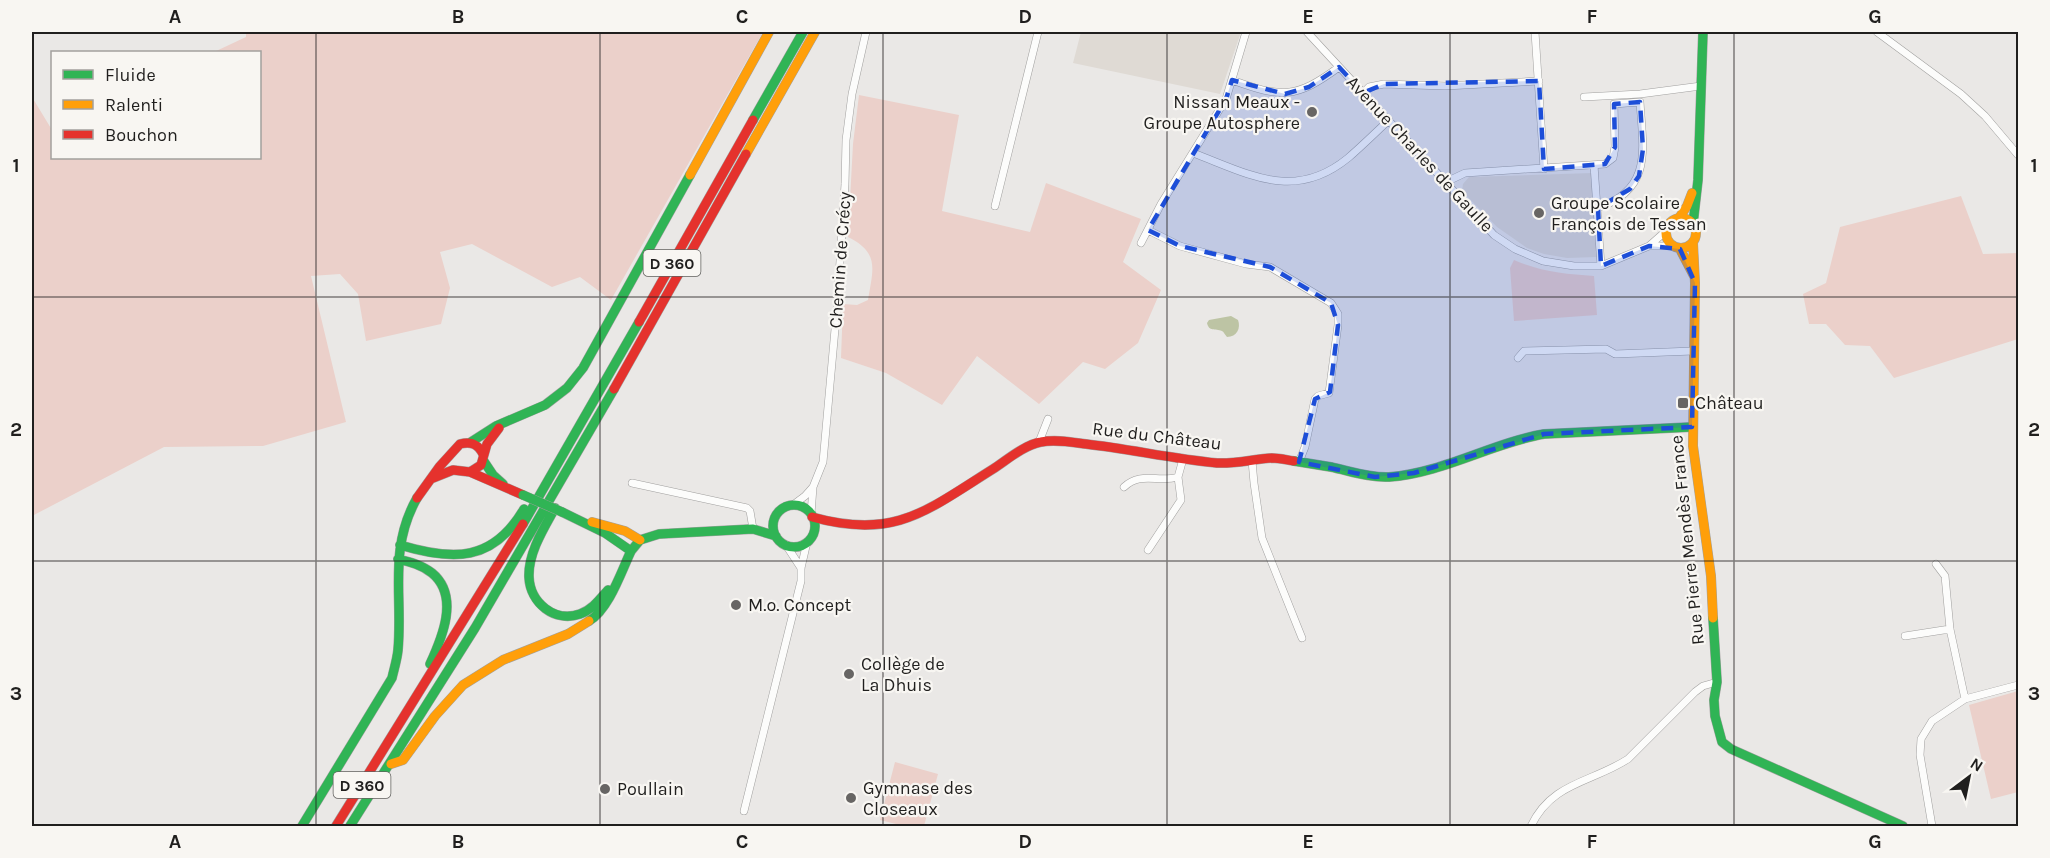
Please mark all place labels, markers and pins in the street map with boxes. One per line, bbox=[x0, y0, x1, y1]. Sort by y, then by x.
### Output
place label: Nissan Meaux - Groupe Autosphere bbox=[1143, 91, 1300, 134]
marker: Nissan Meaux - Groupe Autosphere bbox=[1305, 105, 1319, 119]
place label: Groupe Scolaire François de Tessan bbox=[1551, 192, 1707, 235]
marker: Groupe Scolaire François de Tessan bbox=[1532, 206, 1546, 220]
place label: Château bbox=[1695, 392, 1764, 414]
marker: Château bbox=[1676, 396, 1690, 410]
place label: M.o. Concept bbox=[748, 594, 852, 616]
marker: M.o. Concept bbox=[729, 598, 743, 612]
place label: Collège de La Dhuis bbox=[861, 653, 945, 696]
marker: Collège de La Dhuis bbox=[842, 667, 856, 681]
place label: Gymnase des Closeaux bbox=[863, 777, 973, 820]
place label: Poullain bbox=[617, 778, 684, 800]
marker: Poullain bbox=[598, 782, 612, 796]
marker: Gymnase des Closeaux bbox=[844, 791, 858, 805]

